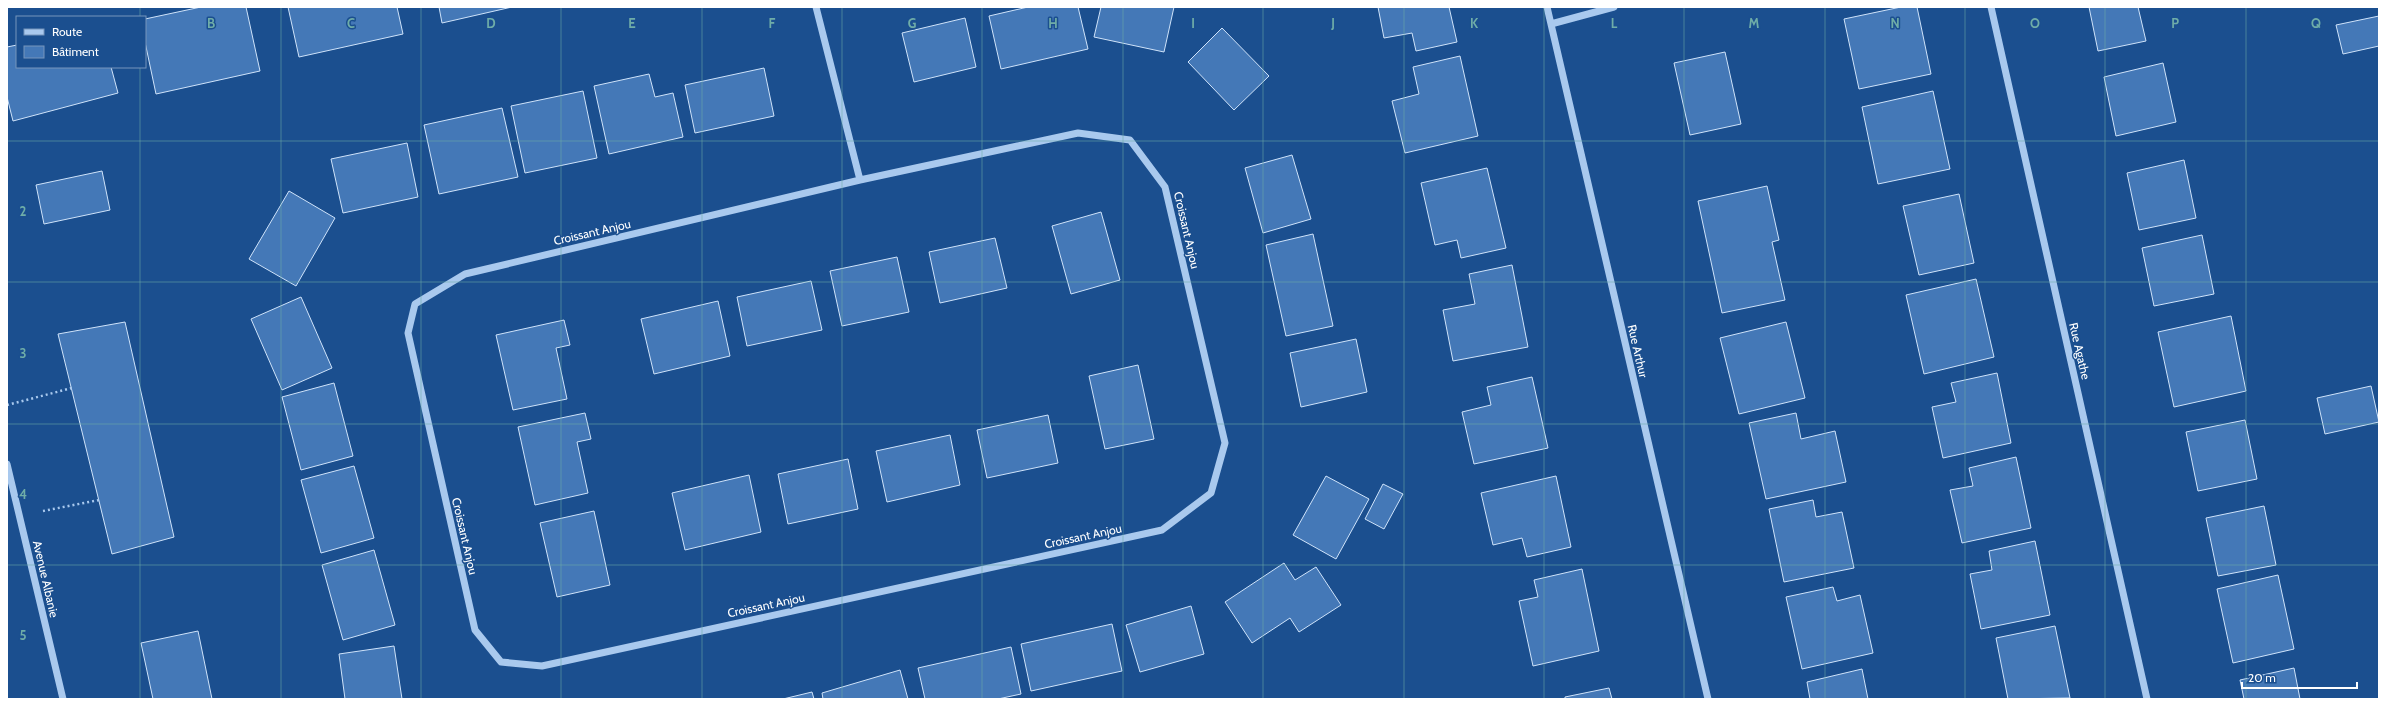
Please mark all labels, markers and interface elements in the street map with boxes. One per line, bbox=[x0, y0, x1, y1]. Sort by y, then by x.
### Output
text: B bbox=[207, 15, 215, 31]
text: C bbox=[347, 15, 355, 31]
text: D bbox=[486, 15, 496, 31]
text: E bbox=[628, 15, 636, 31]
text: F bbox=[769, 15, 776, 31]
text: G bbox=[908, 15, 917, 31]
text: H bbox=[1048, 15, 1058, 31]
text: I bbox=[1191, 15, 1195, 31]
text: J bbox=[1330, 15, 1335, 31]
text: K bbox=[1470, 15, 1479, 31]
text: L bbox=[1611, 15, 1618, 31]
text: M bbox=[1749, 15, 1760, 31]
text: N bbox=[1890, 15, 1900, 31]
text: O bbox=[2030, 15, 2040, 31]
text: P bbox=[2171, 15, 2179, 31]
text: Q bbox=[2311, 15, 2321, 31]
legend bbox=[16, 16, 146, 68]
text: Route bbox=[52, 24, 82, 39]
text: Bâtiment bbox=[52, 44, 99, 59]
street label: Croissant Anjou bbox=[1171, 190, 1203, 270]
text: 2 bbox=[20, 203, 27, 219]
street label: Croissant Anjou bbox=[552, 216, 632, 248]
street label: Rue Agathe bbox=[2066, 321, 2094, 381]
street label: Rue Arthur bbox=[1625, 323, 1651, 379]
text: 3 bbox=[19, 345, 27, 361]
text: 4 bbox=[19, 486, 27, 502]
street label: Croissant Anjou bbox=[449, 496, 481, 576]
street label: Croissant Anjou bbox=[1043, 520, 1123, 552]
street label: Avenue Albanie bbox=[30, 539, 62, 619]
street label: Croissant Anjou bbox=[726, 589, 806, 621]
text: 5 bbox=[20, 627, 27, 643]
scale bar bbox=[2242, 664, 2357, 690]
text: 20 m bbox=[2248, 670, 2276, 685]

